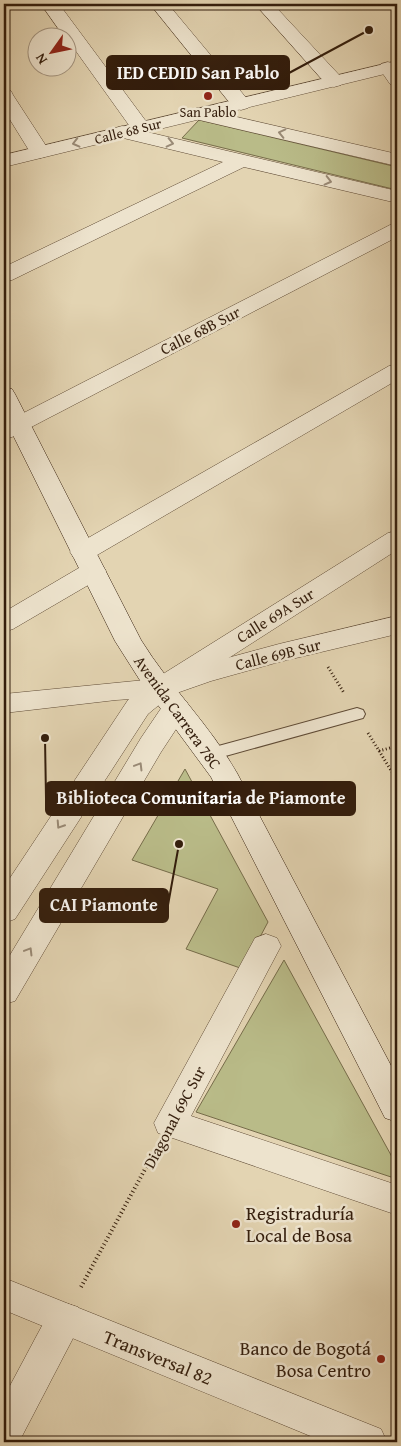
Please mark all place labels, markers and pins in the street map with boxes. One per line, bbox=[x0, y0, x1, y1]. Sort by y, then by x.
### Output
callout: IED CEDID San Pablo bbox=[107, 56, 289, 89]
marker: San Pablo bbox=[202, 90, 214, 102]
place label: San Pablo bbox=[180, 102, 236, 122]
callout: Biblioteca Comunitaria de Piamonte bbox=[46, 782, 355, 815]
callout: CAI Piamonte bbox=[40, 889, 168, 922]
place label: Registraduría Local de Bosa bbox=[246, 1199, 354, 1249]
marker: Registraduría Local de Bosa bbox=[230, 1218, 242, 1230]
place label: Banco de Bogotá Bosa Centro bbox=[240, 1334, 371, 1384]
marker: Banco de Bogotá Bosa Centro bbox=[375, 1353, 387, 1365]

